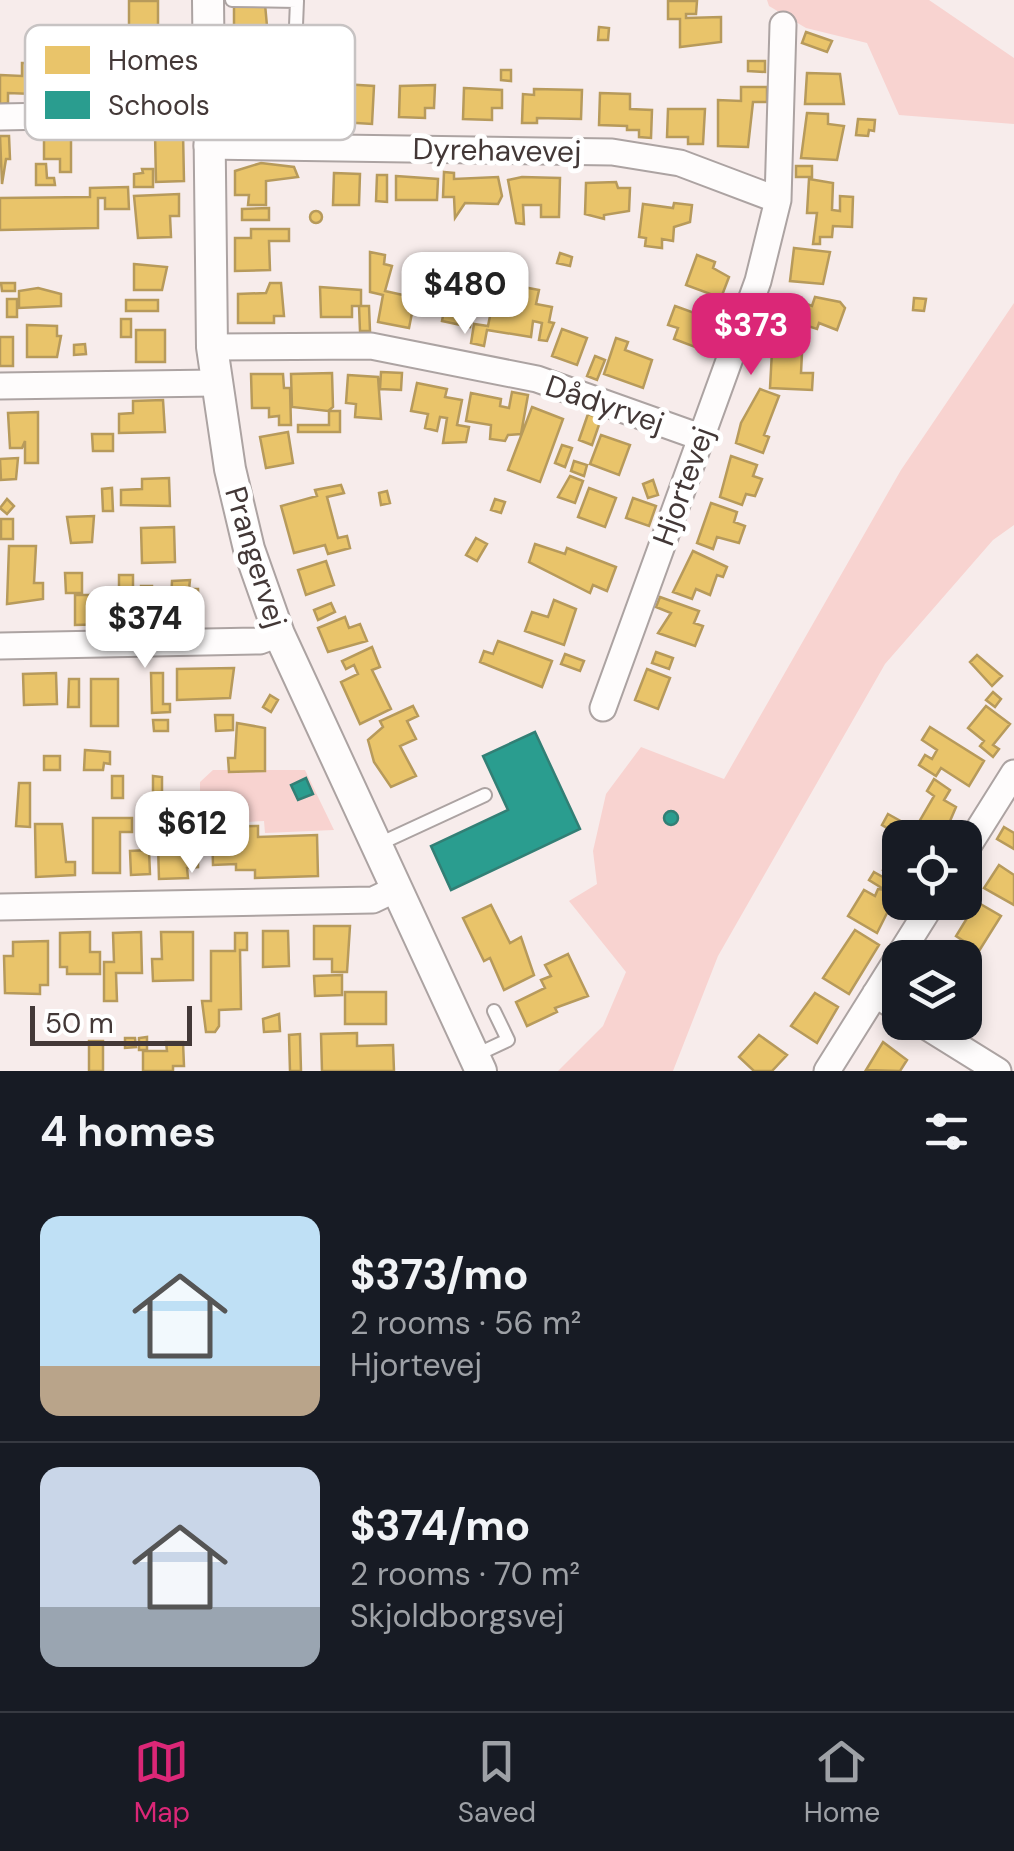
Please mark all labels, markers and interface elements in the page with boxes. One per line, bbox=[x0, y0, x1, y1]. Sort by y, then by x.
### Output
legend bbox=[25, 25, 355, 140]
text: Homes bbox=[108, 42, 199, 79]
text: Schools bbox=[108, 87, 210, 124]
street label: Dyrehavevej bbox=[412, 129, 582, 171]
pin: $480 bbox=[406, 252, 524, 337]
text: $480 bbox=[424, 263, 506, 305]
pin: $373 bbox=[692, 293, 810, 378]
text: $373 bbox=[714, 304, 788, 346]
street label: Dådyrvej bbox=[541, 366, 669, 442]
street label: Hjortevej bbox=[644, 421, 722, 551]
street label: Prangervej bbox=[216, 482, 296, 632]
pin: $374 bbox=[86, 586, 204, 671]
text: $374 bbox=[108, 597, 182, 639]
pin: $612 bbox=[133, 791, 251, 876]
text: $612 bbox=[157, 802, 227, 844]
map controls bbox=[882, 820, 982, 1040]
button: locate bbox=[882, 820, 982, 920]
button: layers bbox=[882, 940, 982, 1040]
scale bar bbox=[30, 1001, 192, 1046]
text: 50 m bbox=[45, 1005, 114, 1042]
text: 4 homes bbox=[40, 1104, 216, 1159]
icon: filters bbox=[919, 1104, 974, 1159]
text: $373/mo bbox=[350, 1247, 529, 1302]
icon: home bbox=[120, 1256, 240, 1376]
text: 2 rooms · 56 m² bbox=[350, 1302, 581, 1344]
text: Hjortevej bbox=[350, 1344, 482, 1386]
text: $374/mo bbox=[350, 1498, 530, 1553]
icon: home bbox=[120, 1507, 240, 1627]
text: 2 rooms · 70 m² bbox=[350, 1553, 580, 1595]
text: Skjoldborgsvej bbox=[350, 1595, 564, 1637]
tab: Map bbox=[134, 1734, 190, 1831]
tab: Saved bbox=[458, 1734, 536, 1831]
tab: Home bbox=[804, 1734, 880, 1831]

